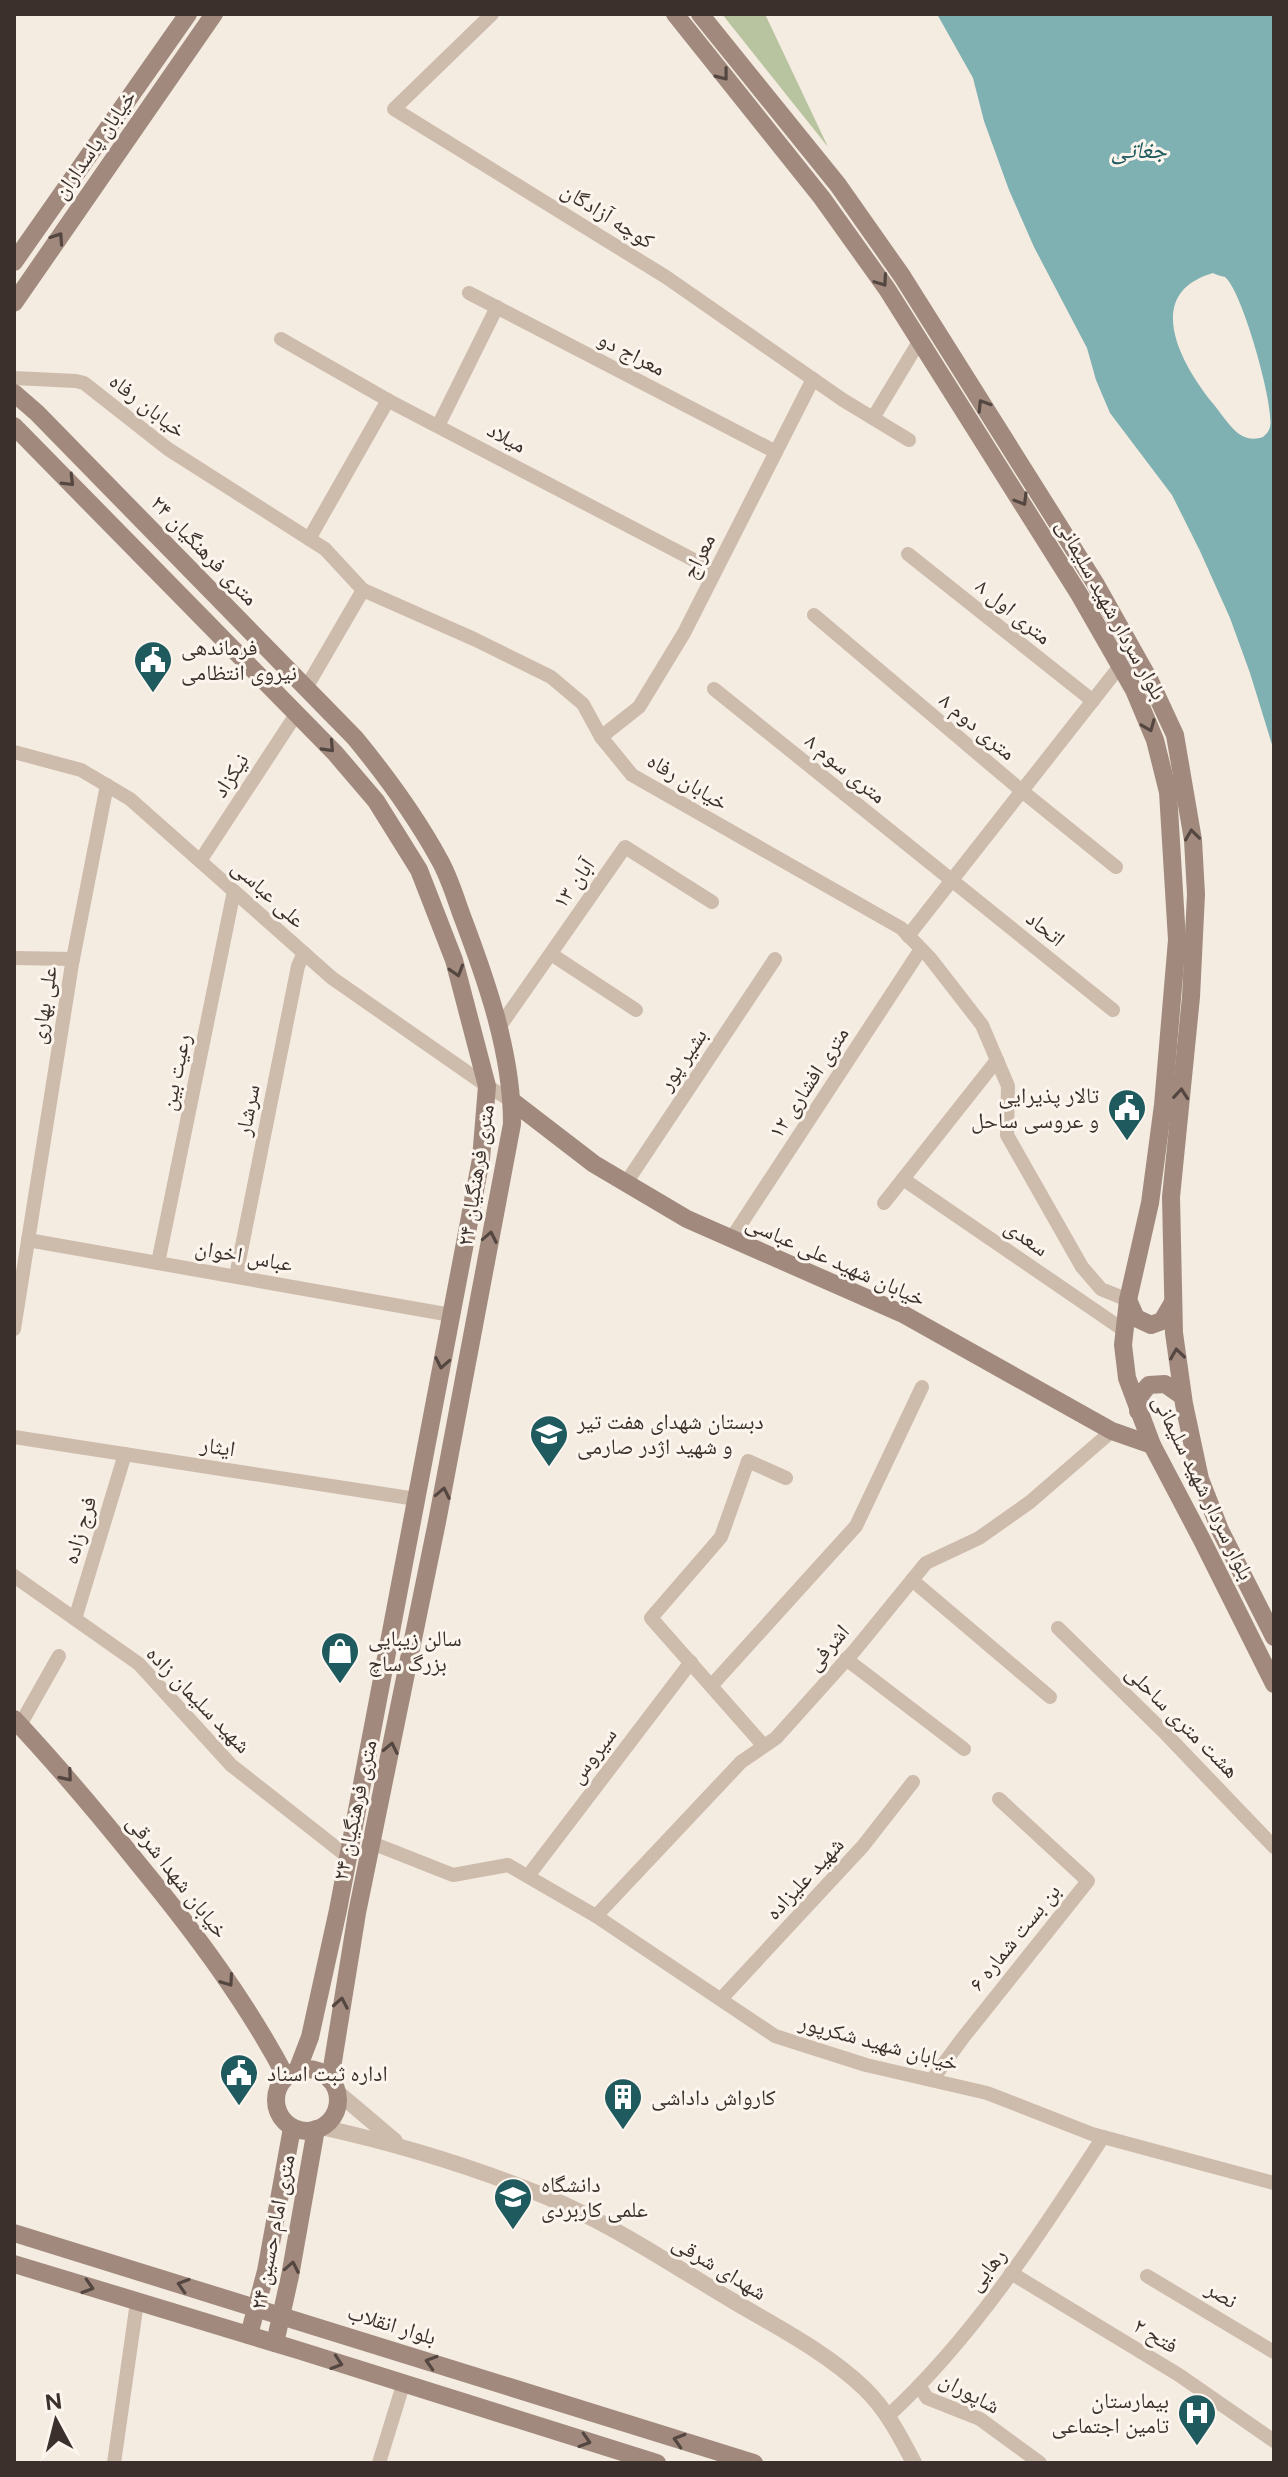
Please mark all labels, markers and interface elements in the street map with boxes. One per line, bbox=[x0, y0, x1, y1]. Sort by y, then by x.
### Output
one-way arrow bbox=[713, 66, 728, 80]
street label: خیابان پاسداران bbox=[47, 84, 142, 204]
water label: جغاتی bbox=[1111, 135, 1168, 165]
street label: کوچه آزادگان bbox=[556, 176, 659, 255]
one-way arrow bbox=[48, 232, 63, 247]
one-way arrow bbox=[872, 273, 887, 287]
street label: معراج دو bbox=[594, 325, 670, 382]
street label: خیابان رفاه bbox=[104, 367, 191, 444]
one-way arrow bbox=[978, 399, 993, 414]
street label: میلاد bbox=[483, 416, 531, 459]
one-way arrow bbox=[60, 472, 74, 486]
street label: ۲۴ متری فرهنگیان bbox=[145, 489, 264, 611]
one-way arrow bbox=[1012, 491, 1028, 506]
street label: بلوار سردار شهید سلیمانی bbox=[1051, 514, 1173, 704]
street label: معراج bbox=[676, 529, 721, 583]
street label: ۸ متری اول bbox=[970, 573, 1057, 650]
place label: فرماندهی نیروی انتظامی bbox=[181, 634, 297, 686]
public building icon: فرماندهی نیروی انتظامی bbox=[132, 639, 174, 694]
street label: ۸ متری دوم bbox=[933, 687, 1021, 767]
one-way arrow bbox=[1139, 719, 1156, 733]
street label: ۸ متری سوم bbox=[799, 727, 892, 810]
one-way arrow bbox=[320, 738, 335, 752]
street label: خیابان رفاه bbox=[642, 747, 733, 816]
street label: نیکزاد bbox=[206, 748, 255, 802]
one-way arrow bbox=[1184, 828, 1201, 842]
street label: علی عباسی bbox=[226, 853, 311, 933]
street label: ۱۳ آبان bbox=[547, 853, 600, 914]
street label: اتحاد bbox=[1021, 905, 1071, 952]
one-way arrow bbox=[448, 963, 464, 977]
street label: علی بهاری bbox=[24, 964, 63, 1046]
street label: ۱۲ متری افشاری bbox=[762, 1021, 855, 1143]
street label: بشیر پور bbox=[651, 1023, 713, 1096]
street label: رعیت بین bbox=[154, 1031, 197, 1113]
street label: سرشار bbox=[229, 1082, 266, 1139]
place label: تالار پذیرایی و عروسی ساحل bbox=[971, 1082, 1100, 1134]
public building icon: تالار پذیرایی و عروسی ساحل bbox=[1106, 1087, 1148, 1142]
one-way arrow bbox=[1173, 1088, 1190, 1101]
street label: ۲۴ متری فرهنگیان bbox=[451, 1102, 500, 1248]
street label: خیابان شهید علی عباسی bbox=[742, 1209, 930, 1312]
street label: سعدی bbox=[999, 1213, 1054, 1262]
one-way arrow bbox=[481, 1231, 498, 1244]
street label: عباس اخوان bbox=[193, 1234, 295, 1277]
one-way arrow bbox=[1168, 1347, 1185, 1360]
one-way arrow bbox=[434, 1355, 451, 1369]
street label: بلوار سردار شهید سلیمانی bbox=[1147, 1390, 1260, 1584]
place label: دبستان شهدای هفت تیر و شهید اژدر صارمی bbox=[576, 1408, 764, 1460]
school or university icon: دبستان شهدای هفت تیر و شهید اژدر صارمی bbox=[528, 1413, 570, 1468]
street label: ایثار bbox=[198, 1430, 237, 1463]
one-way arrow bbox=[433, 1486, 450, 1499]
street label: فرج زاده bbox=[56, 1493, 103, 1567]
street label: اشرفی bbox=[800, 1618, 855, 1676]
place label: سالن زیبایی بزرگ ساچ bbox=[368, 1625, 462, 1677]
shop icon: سالن زیبایی بزرگ ساچ bbox=[319, 1630, 361, 1685]
street label: شهید سلیمان زاده bbox=[141, 1640, 257, 1759]
street label: هشت متری ساحلی bbox=[1120, 1659, 1245, 1784]
street label: سیروس bbox=[562, 1722, 622, 1789]
street label: ۲۴ متری فرهنگیان bbox=[326, 1737, 383, 1883]
one-way arrow bbox=[382, 1741, 399, 1755]
one-way arrow bbox=[57, 1767, 72, 1782]
street label: خیابان شهدا شرقی bbox=[121, 1809, 234, 1943]
street label: شهید علیزاده bbox=[759, 1831, 849, 1925]
street label: بن بست شماره ۶ bbox=[963, 1878, 1066, 1996]
one-way arrow bbox=[218, 1972, 233, 1986]
one-way arrow bbox=[332, 1996, 349, 2009]
street label: خیابان شهید شکرپور bbox=[795, 2008, 962, 2077]
public building icon: اداره ثبت اسناد bbox=[218, 2052, 260, 2107]
place label: اداره ثبت اسناد bbox=[267, 2060, 388, 2087]
building icon: کارواش داداشی bbox=[602, 2076, 644, 2131]
place label: کارواش داداشی bbox=[651, 2084, 776, 2111]
street label: ۲۴ متری امام حسین bbox=[244, 2152, 302, 2312]
place label: دانشگاه علمی کاربردی bbox=[541, 2171, 648, 2223]
school or university icon: دانشگاه علمی کاربردی bbox=[492, 2176, 534, 2231]
street label: شهدای شرقی bbox=[668, 2229, 772, 2306]
street label: رهایی bbox=[961, 2242, 1012, 2296]
one-way arrow bbox=[283, 2260, 300, 2274]
street label: نصر bbox=[1200, 2274, 1242, 2314]
one-way arrow bbox=[81, 2278, 95, 2294]
one-way arrow bbox=[177, 2278, 191, 2294]
street label: بلوار انقلاب bbox=[344, 2298, 439, 2351]
street label: فتح ۲ bbox=[1129, 2312, 1183, 2359]
one-way arrow bbox=[329, 2353, 343, 2369]
one-way arrow bbox=[425, 2355, 439, 2371]
street label: شاپوران bbox=[935, 2365, 1005, 2420]
north arrow bbox=[16, 2381, 96, 2461]
text: N bbox=[44, 2387, 64, 2416]
place label: بیمارستان تامین اجتماعی bbox=[1052, 2387, 1170, 2439]
hospital icon: بیمارستان تامین اجتماعی bbox=[1176, 2392, 1218, 2447]
one-way arrow bbox=[578, 2432, 591, 2448]
one-way arrow bbox=[673, 2433, 687, 2449]

